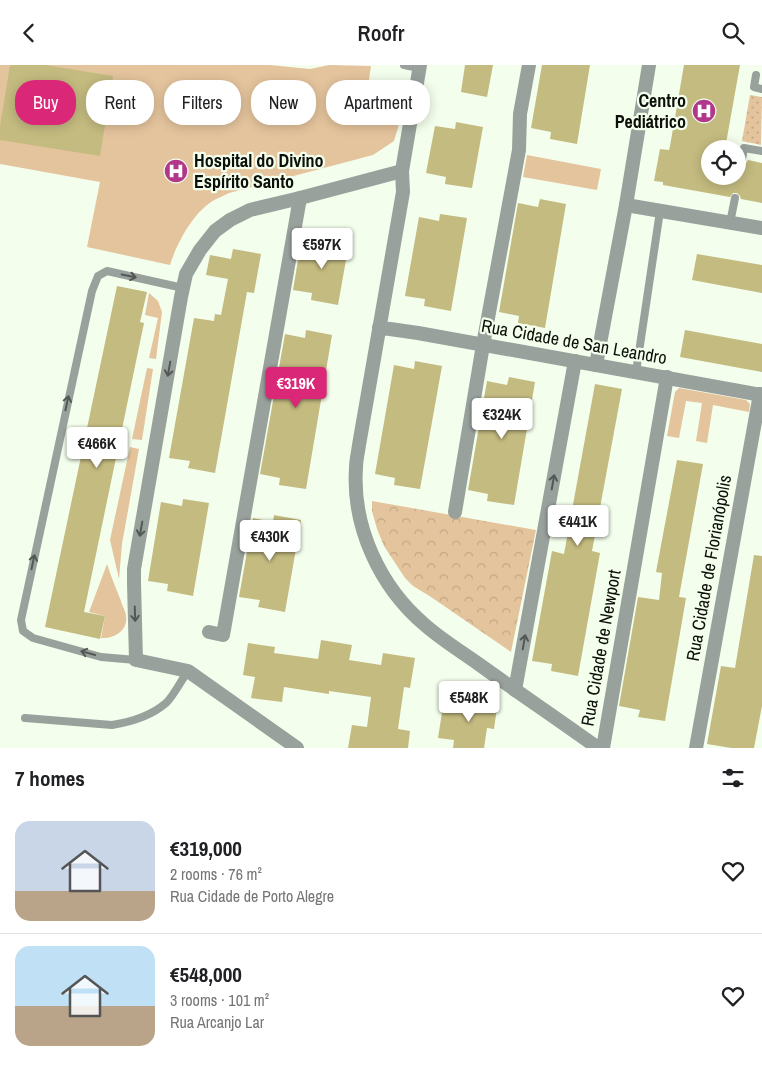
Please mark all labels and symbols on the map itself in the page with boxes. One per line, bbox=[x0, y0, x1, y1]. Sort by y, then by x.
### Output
place label: Centro Pediátrico bbox=[615, 88, 686, 134]
hospital icon: Centro Pediátrico bbox=[691, 98, 717, 124]
place label: Hospital do Divino Espírito Santo bbox=[194, 148, 324, 194]
hospital icon: Hospital do Divino Espírito Santo bbox=[163, 158, 189, 184]
pin: €597K bbox=[287, 227, 357, 270]
one-way arrow bbox=[120, 272, 136, 281]
street label: Rua Cidade de San Leandro bbox=[479, 313, 669, 370]
one-way arrow bbox=[163, 361, 173, 377]
pin: €319K bbox=[261, 367, 331, 409]
one-way arrow bbox=[63, 395, 72, 411]
pin: €324K bbox=[467, 397, 537, 440]
pin: €466K bbox=[62, 427, 132, 469]
street label: Rua Cidade de Florianópolis bbox=[680, 473, 737, 663]
one-way arrow bbox=[549, 475, 559, 491]
pin: €441K bbox=[543, 505, 613, 547]
pin: €430K bbox=[235, 519, 305, 562]
one-way arrow bbox=[136, 521, 146, 537]
one-way arrow bbox=[29, 554, 38, 570]
street label: Rua Cidade de Newport bbox=[574, 568, 627, 728]
one-way arrow bbox=[130, 606, 140, 622]
one-way arrow bbox=[520, 634, 529, 650]
one-way arrow bbox=[81, 648, 97, 658]
pin: €548K bbox=[434, 681, 504, 723]

